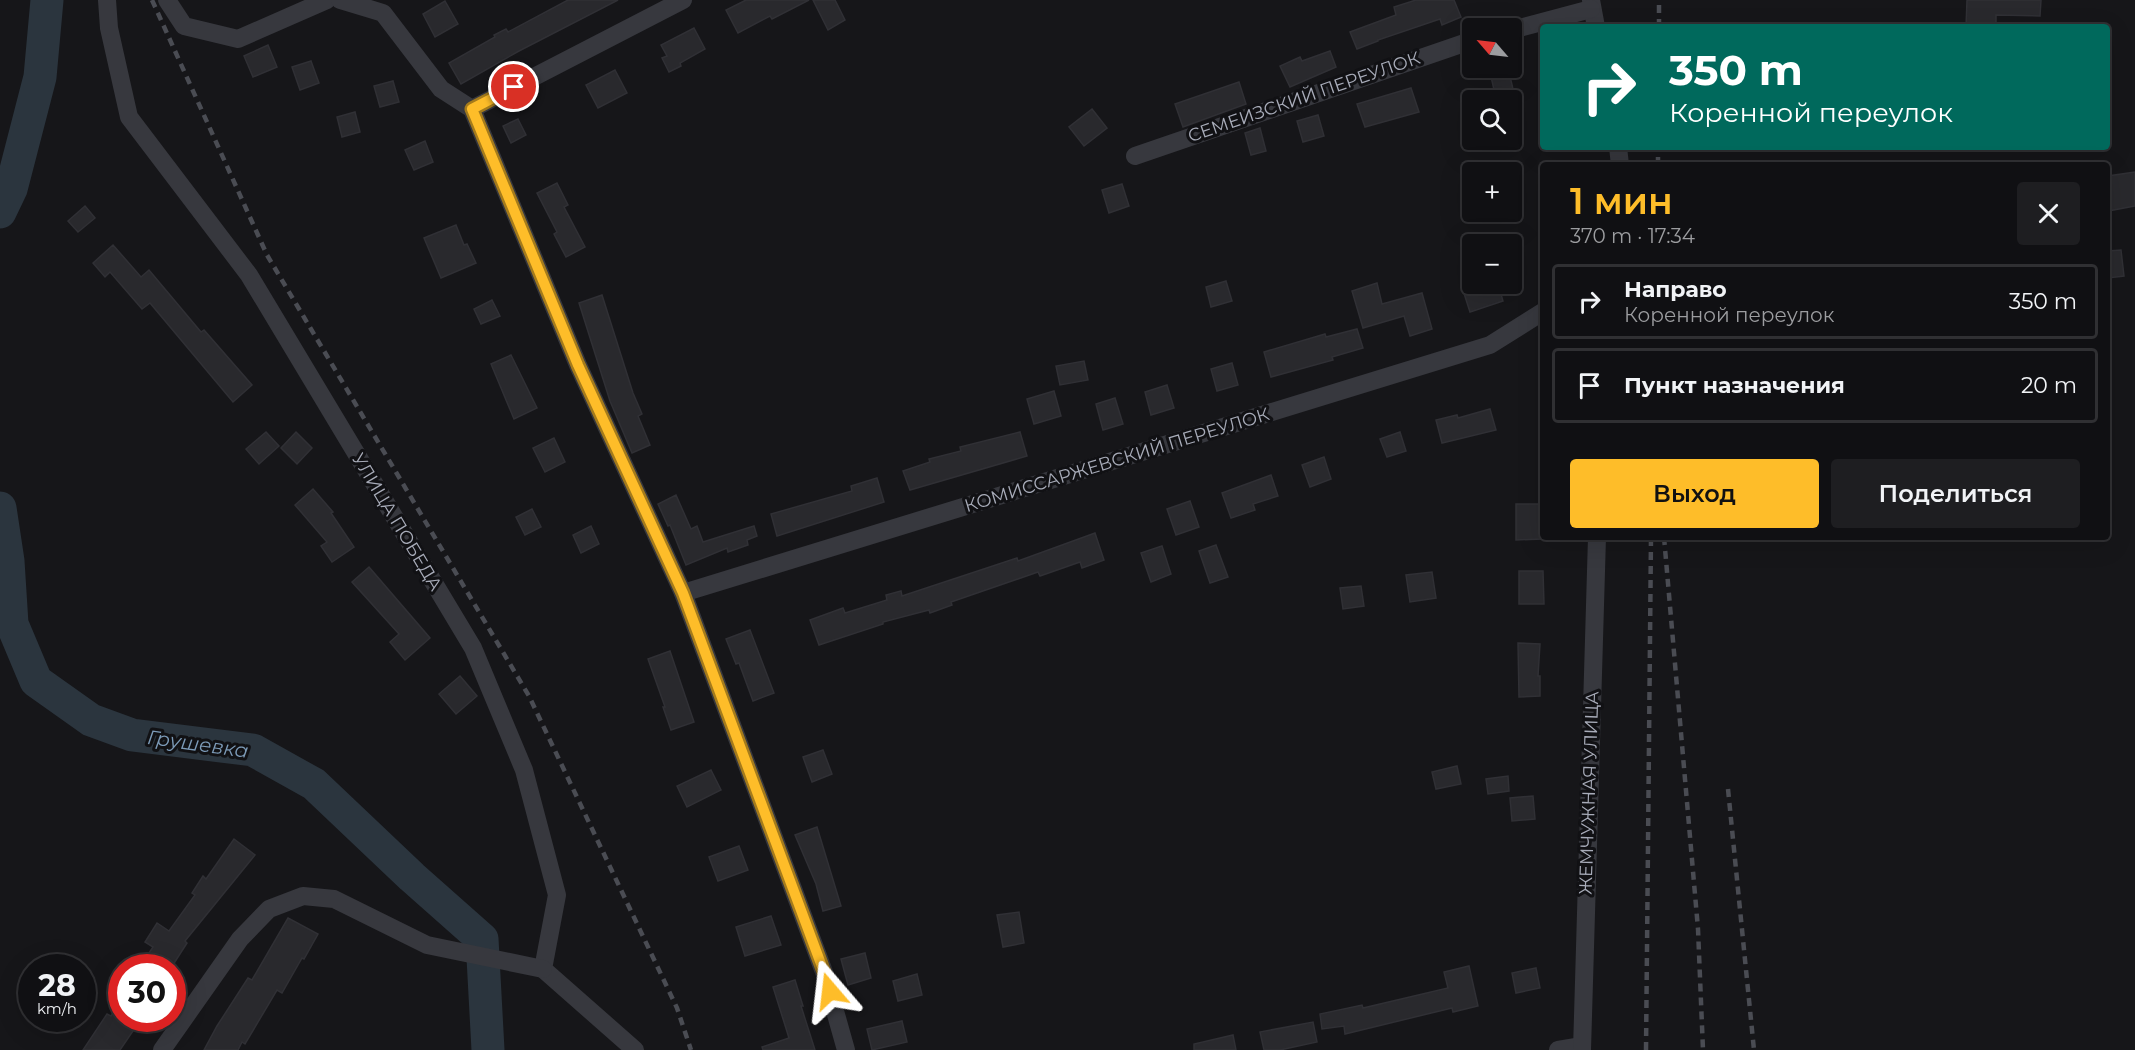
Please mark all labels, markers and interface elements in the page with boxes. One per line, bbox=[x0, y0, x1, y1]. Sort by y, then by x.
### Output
north arrow bbox=[1462, 18, 1522, 78]
map controls bbox=[1462, 18, 1522, 294]
text: 350 m bbox=[1669, 44, 1803, 96]
street label: СЕМЕИЗСКИЙ ПЕРЕУЛОК bbox=[1185, 47, 1423, 147]
icon: right bbox=[1570, 48, 1648, 126]
pin bbox=[488, 61, 539, 112]
icon: arrive bbox=[497, 70, 530, 103]
button: search bbox=[1462, 90, 1522, 150]
text: Коренной переулок bbox=[1669, 96, 1953, 129]
button: + bbox=[1462, 162, 1522, 222]
text: 1 мин bbox=[1570, 179, 1673, 223]
button: close bbox=[2017, 182, 2080, 245]
text: 370 m · 17:34 bbox=[1570, 224, 1695, 248]
button: − bbox=[1462, 234, 1522, 294]
text: Направо bbox=[1624, 276, 1727, 303]
icon: right bbox=[1573, 285, 1606, 318]
text: 350 m bbox=[2009, 288, 2077, 315]
text: Коренной переулок bbox=[1624, 303, 1834, 327]
icon: arrive bbox=[1573, 369, 1606, 402]
text: Пункт назначения bbox=[1624, 372, 1845, 399]
text: 20 m bbox=[2021, 372, 2077, 399]
street label: КОМИССАРЖЕВСКИЙ ПЕРЕУЛОК bbox=[962, 403, 1272, 517]
street label: УЛИЦА ПОБЕДА bbox=[347, 449, 447, 595]
button: Выход bbox=[1570, 459, 1819, 528]
button: Поделиться bbox=[1831, 459, 2080, 528]
street label: ЖЕМЧУЖНАЯ УЛИЦА bbox=[1574, 690, 1604, 895]
water label: Грушевка bbox=[146, 725, 250, 763]
speed limit sign: 30 bbox=[108, 954, 186, 1032]
position arrow bbox=[798, 959, 862, 1023]
text: 28 bbox=[38, 967, 76, 1004]
text: km/h bbox=[37, 999, 77, 1018]

